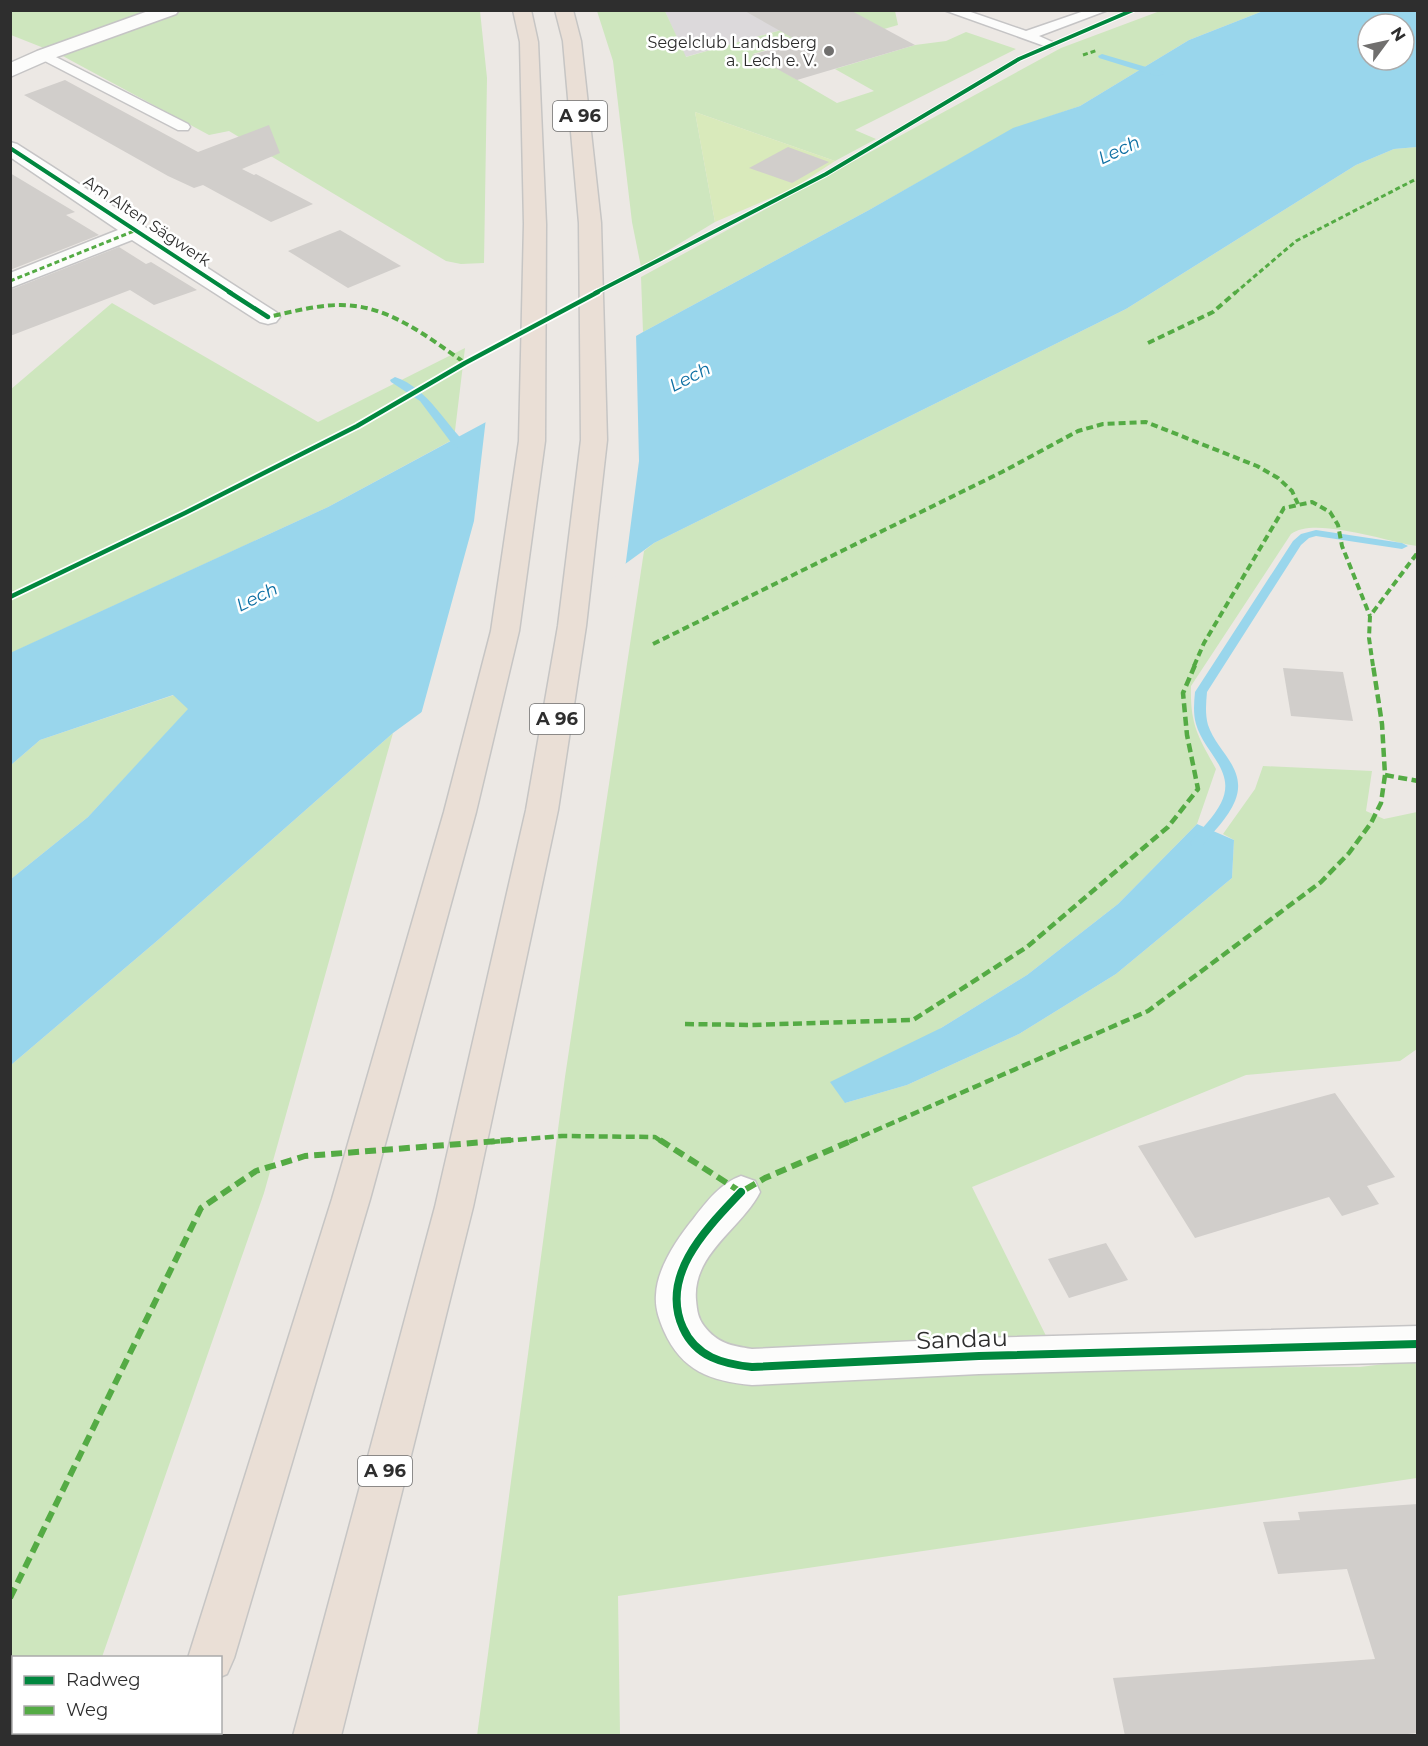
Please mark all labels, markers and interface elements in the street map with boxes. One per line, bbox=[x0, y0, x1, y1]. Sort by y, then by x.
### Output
north arrow bbox=[1356, 12, 1416, 72]
text: N bbox=[1387, 24, 1410, 45]
place label: Segelclub Landsberg a. Lech e. V. bbox=[648, 33, 817, 70]
marker: Segelclub Landsberg a. Lech e. V. bbox=[822, 44, 836, 58]
road number: A 96 bbox=[553, 101, 607, 131]
water label: Lech bbox=[1095, 131, 1143, 169]
street label: Am Alten Sägwerk bbox=[80, 172, 214, 271]
water label: Lech bbox=[666, 357, 714, 397]
water label: Lech bbox=[233, 578, 281, 616]
road number: A 96 bbox=[530, 704, 584, 734]
street label: Sandau bbox=[916, 1323, 1008, 1355]
road number: A 96 bbox=[358, 1456, 412, 1486]
legend bbox=[12, 1656, 222, 1734]
text: Radweg bbox=[66, 1669, 141, 1691]
text: Weg bbox=[66, 1699, 108, 1721]

